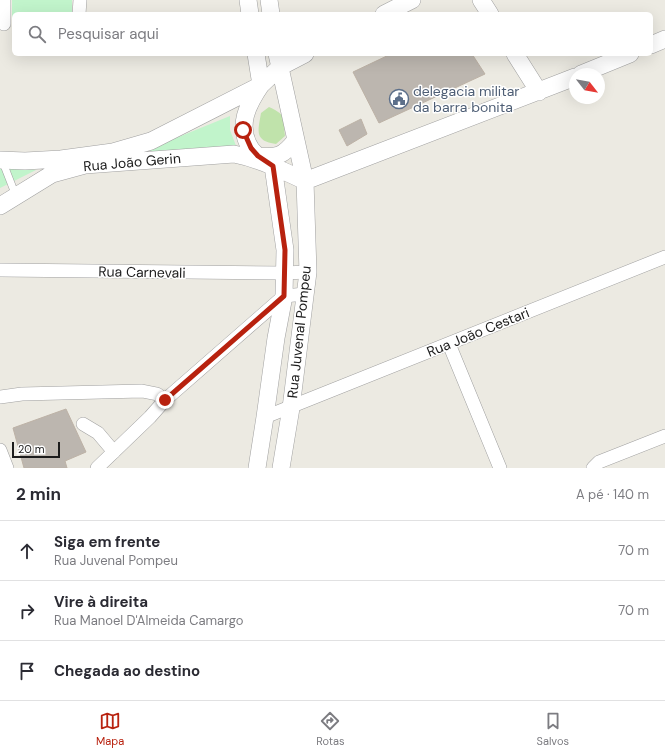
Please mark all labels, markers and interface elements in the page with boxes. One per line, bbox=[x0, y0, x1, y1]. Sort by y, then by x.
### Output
search box bbox=[12, 12, 653, 56]
icon: search bbox=[26, 23, 48, 45]
text: Pesquisar aqui bbox=[58, 24, 159, 44]
north arrow bbox=[569, 68, 605, 104]
place label: delegacia militar da barra bonita bbox=[413, 82, 520, 116]
public building icon: delegacia militar da barra bonita bbox=[388, 88, 410, 110]
route start bbox=[234, 121, 252, 139]
street label: Rua João Gerin bbox=[83, 149, 181, 175]
street label: Rua Carnevali bbox=[98, 262, 186, 282]
street label: Rua Juvenal Pompeu bbox=[283, 265, 315, 399]
street label: Rua João Cestari bbox=[424, 303, 532, 361]
route end bbox=[156, 391, 174, 409]
scale bar bbox=[12, 440, 60, 459]
text: 20 m bbox=[18, 442, 44, 456]
text: 2 min bbox=[16, 483, 61, 505]
text: A pé · 140 m bbox=[576, 486, 649, 503]
text: Siga em frente bbox=[54, 532, 160, 552]
icon: ahead bbox=[16, 540, 38, 562]
text: 70 m bbox=[618, 542, 649, 559]
text: Rua Juvenal Pompeu bbox=[54, 552, 178, 569]
text: Vire à direita bbox=[54, 592, 148, 612]
icon: right bbox=[16, 600, 38, 622]
text: 70 m bbox=[618, 602, 649, 619]
text: Rua Manoel D'Almeida Camargo bbox=[54, 612, 244, 629]
icon: arrive bbox=[16, 660, 38, 682]
text: Chegada ao destino bbox=[54, 661, 200, 681]
tab: Mapa bbox=[96, 710, 124, 748]
tab: Rotas bbox=[316, 710, 345, 748]
tab: Salvos bbox=[537, 710, 569, 748]

